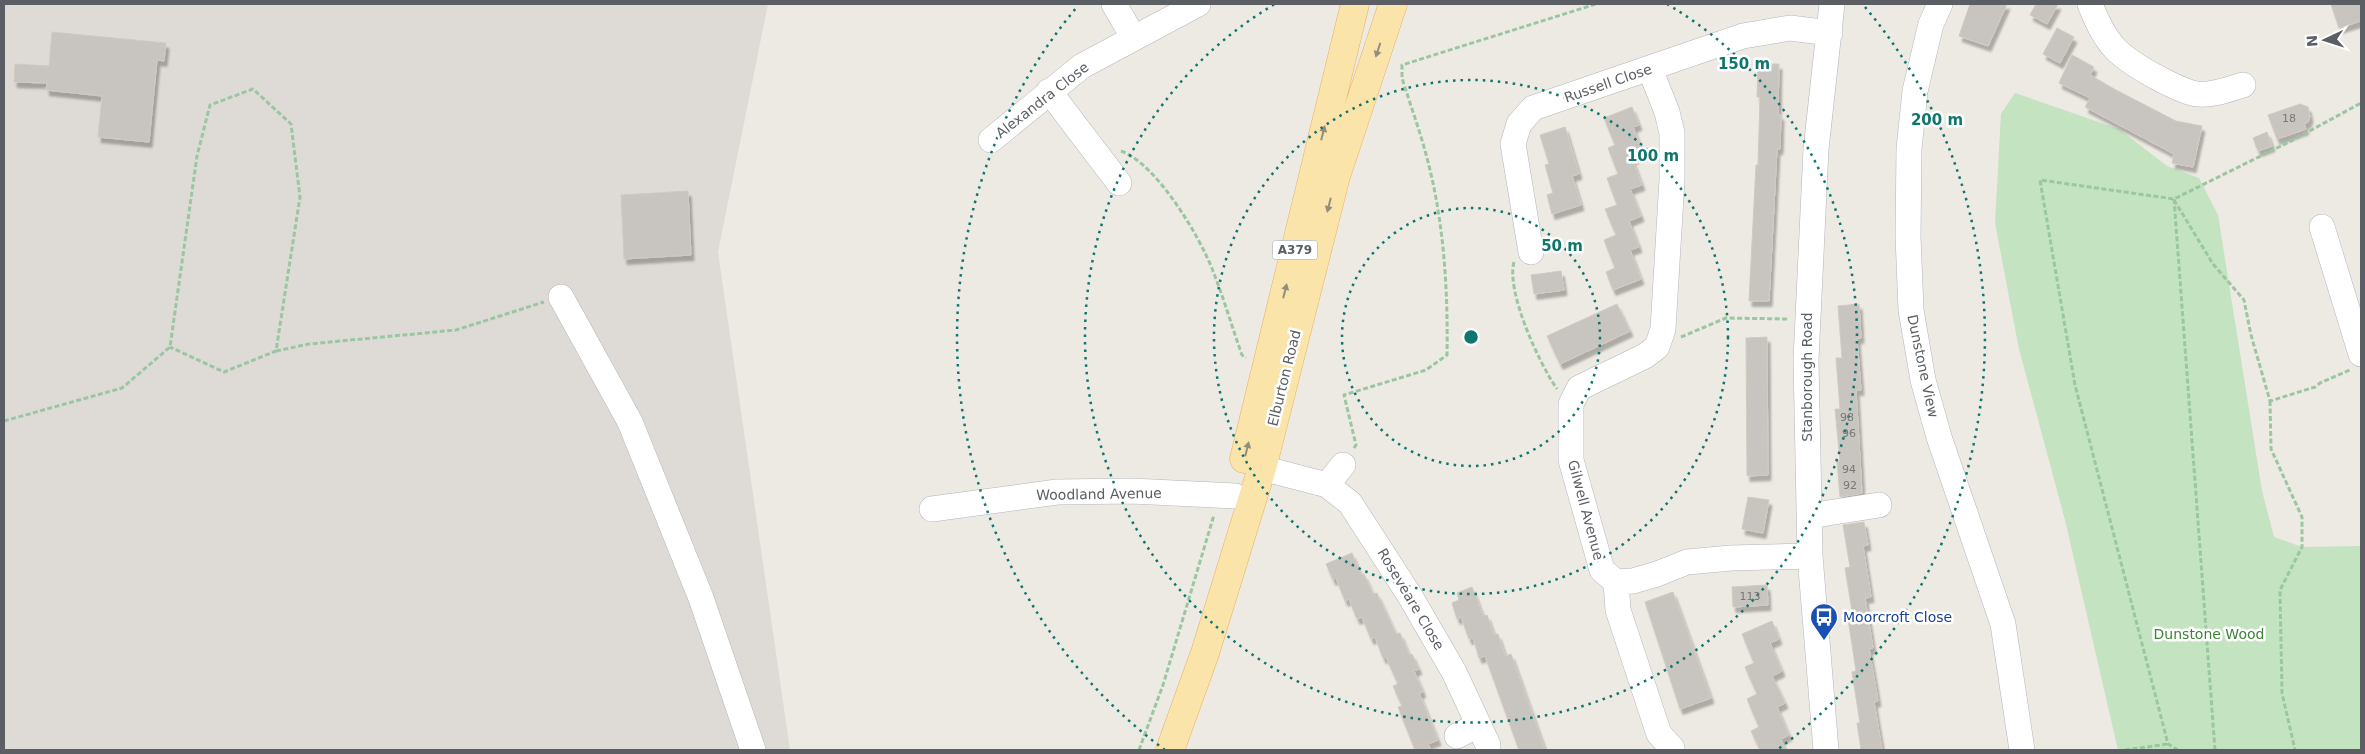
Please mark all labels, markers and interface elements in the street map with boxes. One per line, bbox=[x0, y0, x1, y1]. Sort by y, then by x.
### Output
north arrow bbox=[2300, 15, 2350, 65]
text: N bbox=[2304, 35, 2320, 47]
one-way arrow bbox=[1373, 43, 1381, 58]
text: 150 m bbox=[1718, 55, 1770, 73]
street label: Alexandra Close bbox=[992, 59, 1092, 141]
street label: Russell Close bbox=[1562, 61, 1654, 105]
text: 200 m bbox=[1911, 111, 1963, 129]
house number: 18 bbox=[2282, 112, 2296, 125]
one-way arrow bbox=[1319, 125, 1327, 140]
text: 100 m bbox=[1627, 147, 1679, 165]
one-way arrow bbox=[1324, 197, 1332, 212]
text: 50 m bbox=[1541, 237, 1583, 255]
road number: A379 bbox=[1272, 240, 1318, 260]
one-way arrow bbox=[1281, 283, 1289, 298]
street label: Stanborough Road bbox=[1799, 312, 1815, 442]
street label: Dunstone View bbox=[1904, 313, 1942, 419]
street label: Elburton Road bbox=[1264, 328, 1304, 428]
centre of rings bbox=[1462, 328, 1480, 346]
house number: 98 bbox=[1840, 411, 1854, 424]
house number: 96 bbox=[1842, 427, 1856, 440]
one-way arrow bbox=[1243, 441, 1251, 456]
street label: Gilwell Avenue bbox=[1565, 458, 1607, 562]
house number: 94 bbox=[1842, 463, 1856, 476]
house number: 92 bbox=[1843, 479, 1857, 492]
street label: Woodland Avenue bbox=[1036, 485, 1162, 503]
street label: Roseveare Close bbox=[1374, 545, 1448, 653]
house number: 113 bbox=[1740, 590, 1761, 603]
bus stop icon: Moorcroft Close bbox=[1809, 602, 1839, 641]
place label: Moorcroft Close bbox=[1843, 609, 1952, 625]
park label: Dunstone Wood bbox=[2154, 626, 2264, 642]

